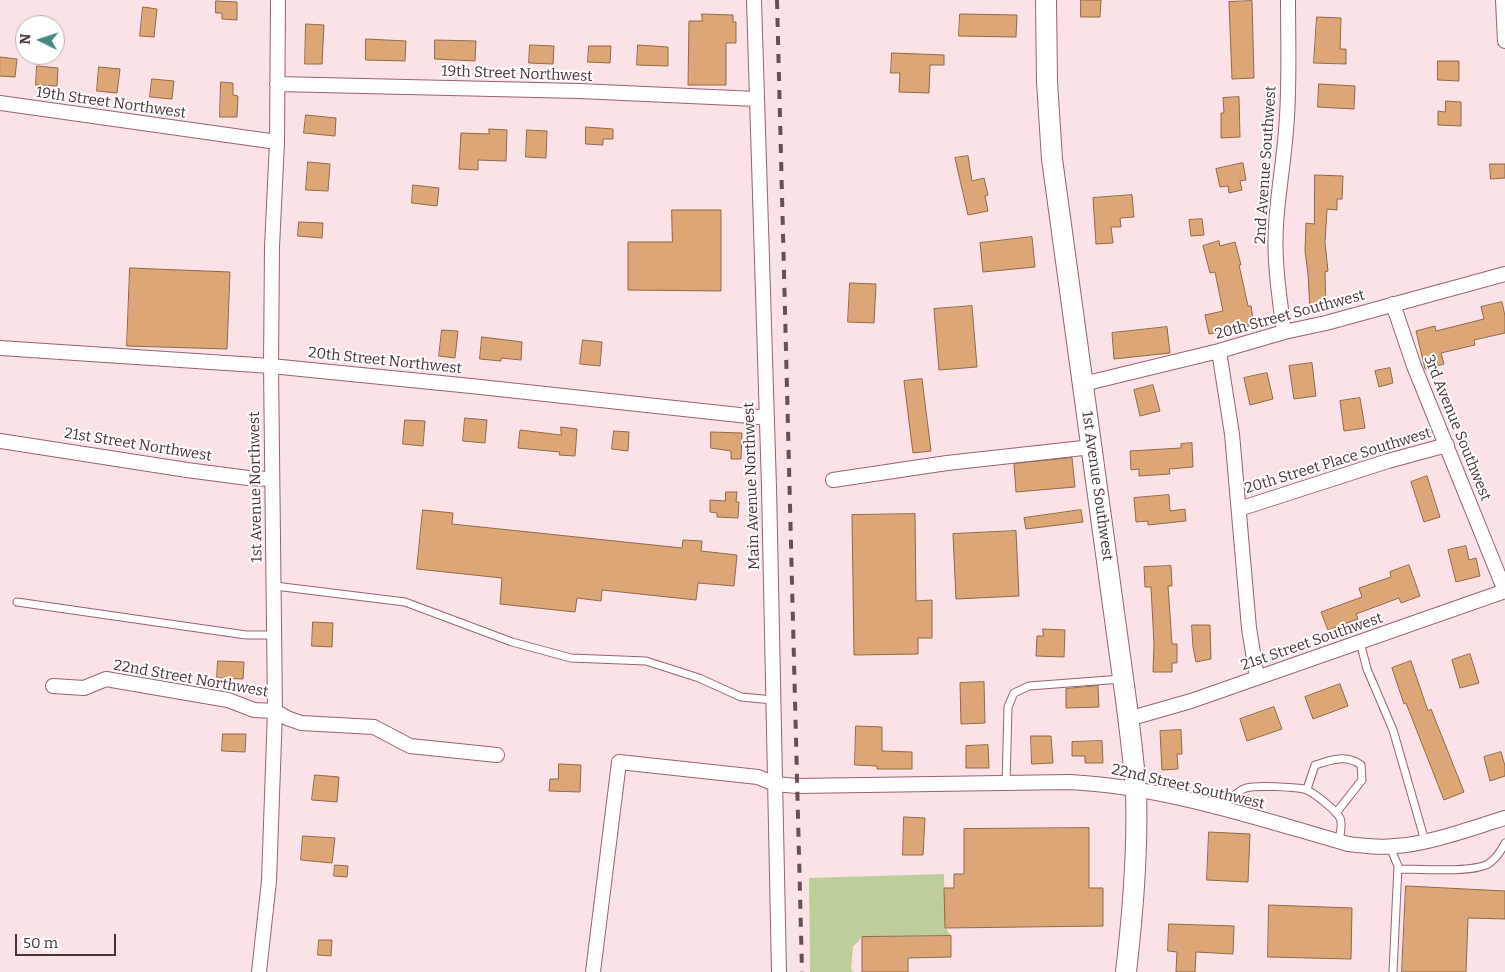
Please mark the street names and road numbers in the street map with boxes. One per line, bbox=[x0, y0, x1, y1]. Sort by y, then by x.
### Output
street label: 19th Street Northwest bbox=[441, 62, 593, 86]
street label: 19th Street Northwest bbox=[35, 84, 187, 122]
street label: 2nd Avenue Southwest bbox=[1251, 85, 1281, 245]
street label: 20th Street Southwest bbox=[1213, 286, 1367, 344]
street label: 20th Street Northwest bbox=[307, 344, 463, 378]
street label: 3rd Avenue Southwest bbox=[1420, 352, 1494, 504]
street label: Main Avenue Northwest bbox=[740, 402, 764, 570]
street label: 1st Avenue Southwest bbox=[1078, 410, 1116, 562]
street label: 1st Avenue Northwest bbox=[246, 411, 266, 563]
street label: 21st Street Northwest bbox=[63, 424, 213, 466]
street label: 20th Street Place Southwest bbox=[1243, 424, 1433, 498]
street label: 21st Street Southwest bbox=[1239, 609, 1385, 675]
street label: 22nd Street Northwest bbox=[112, 657, 270, 701]
street label: 22nd Street Southwest bbox=[1110, 761, 1266, 813]

